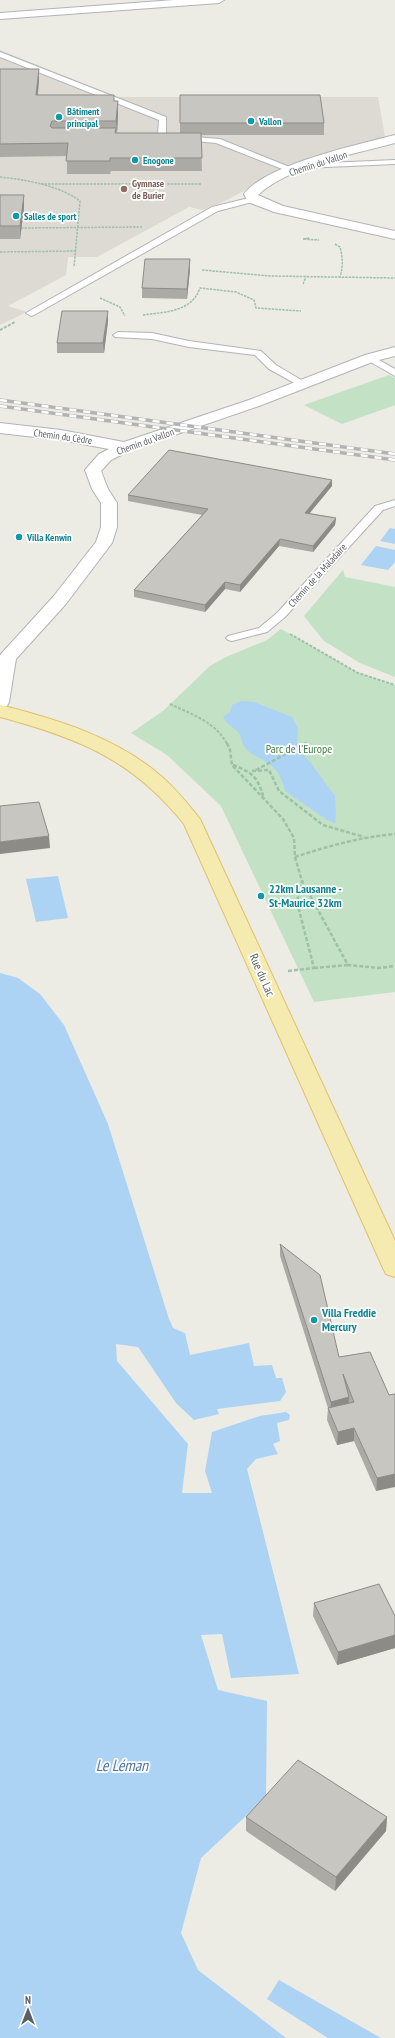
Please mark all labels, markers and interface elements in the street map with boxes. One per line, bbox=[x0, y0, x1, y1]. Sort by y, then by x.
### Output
place label: Bâtiment principal bbox=[67, 105, 100, 130]
marker: Bâtiment principal bbox=[54, 112, 64, 122]
place label: Vallon bbox=[258, 115, 282, 128]
marker: Vallon bbox=[246, 116, 256, 126]
street label: Chemin du Vallon bbox=[287, 148, 349, 179]
place label: Enogone bbox=[143, 154, 174, 167]
marker: Enogone bbox=[130, 155, 140, 165]
place label: Gymnase de Burier bbox=[132, 177, 165, 202]
marker: Gymnase de Burier bbox=[119, 184, 129, 194]
place label: Salles de sport bbox=[24, 210, 77, 223]
marker: Salles de sport bbox=[11, 211, 21, 221]
street label: Chemin du Vallon bbox=[115, 425, 176, 458]
street label: Chemin du Cèdre bbox=[33, 426, 93, 447]
place label: Villa Kenwin bbox=[26, 531, 72, 544]
marker: Villa Kenwin bbox=[14, 532, 24, 542]
street label: Chemin de la Maladaire bbox=[285, 541, 349, 610]
park label: Parc de l'Europe bbox=[266, 741, 332, 756]
place label: 22km Lausanne - St-Maurice 32km bbox=[269, 881, 342, 910]
marker: 22km Lausanne - St-Maurice 32km bbox=[256, 891, 266, 901]
street label: Rue du Lac bbox=[246, 951, 279, 999]
place label: Villa Freddie Mercury bbox=[321, 1305, 376, 1334]
marker: Villa Freddie Mercury bbox=[309, 1315, 319, 1325]
water label: Le Léman bbox=[96, 1755, 149, 1775]
north arrow bbox=[8, 1990, 48, 2030]
text: N bbox=[25, 1993, 31, 2007]

